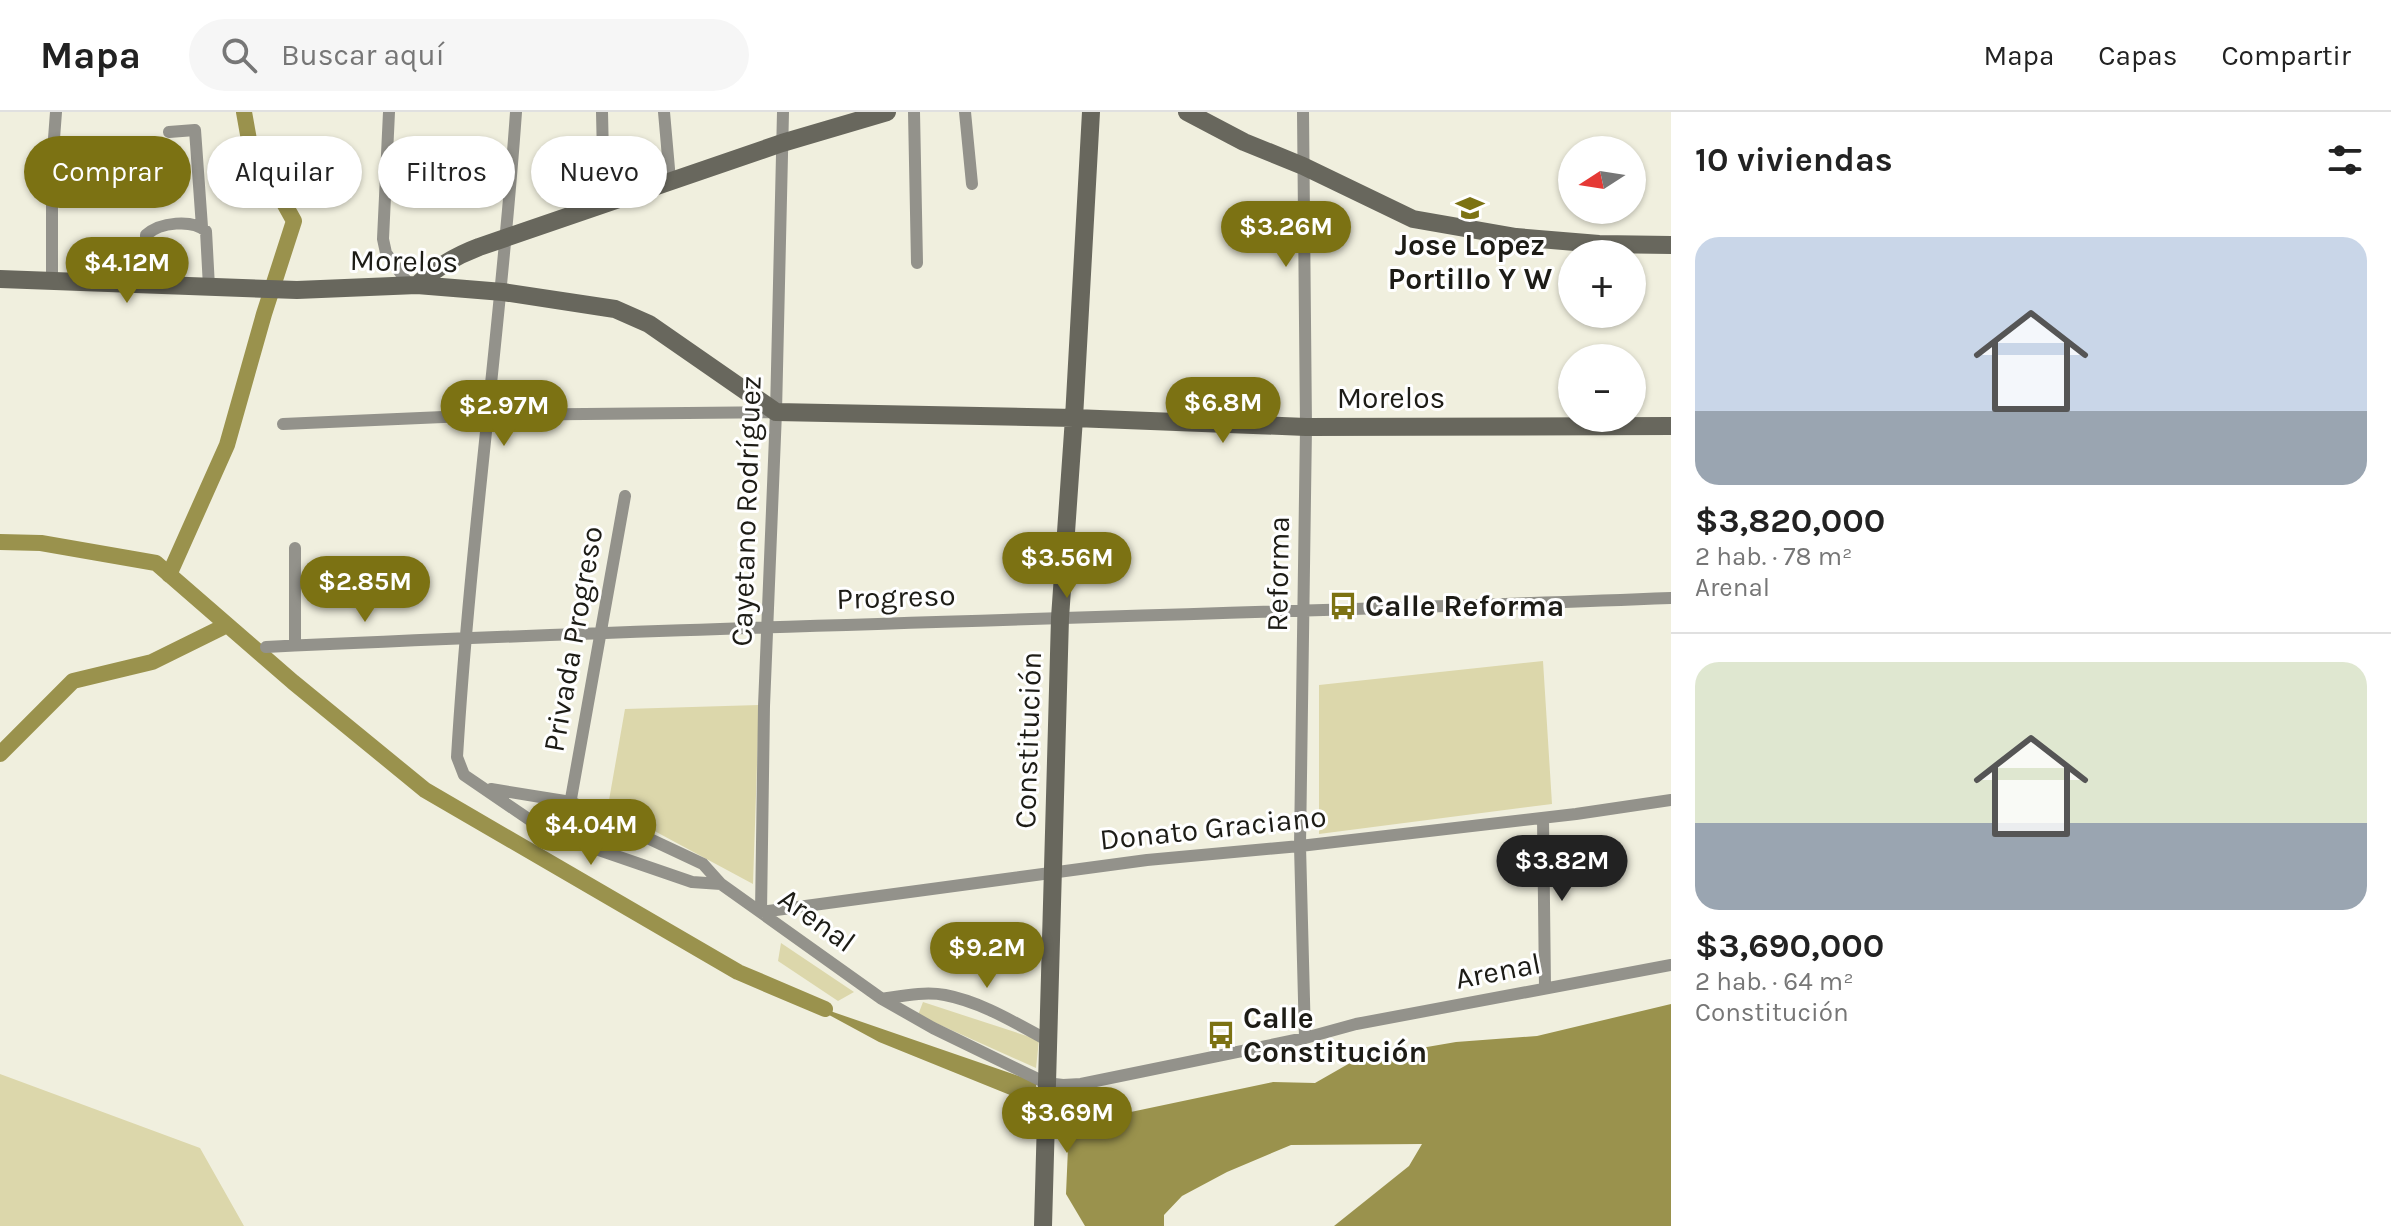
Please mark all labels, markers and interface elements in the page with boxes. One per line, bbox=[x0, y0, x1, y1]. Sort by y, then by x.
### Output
search box bbox=[189, 19, 749, 91]
text: Mapa bbox=[40, 33, 141, 78]
icon: search bbox=[217, 33, 261, 77]
text: Buscar aquí bbox=[281, 37, 445, 73]
text: Mapa bbox=[1983, 39, 2054, 72]
text: Capas bbox=[2098, 39, 2177, 72]
text: Compartir bbox=[2221, 39, 2351, 72]
chip: Comprar bbox=[24, 136, 191, 208]
chip: Alquilar bbox=[207, 136, 362, 208]
chip: Filtros bbox=[378, 136, 515, 208]
chip: Nuevo bbox=[531, 136, 667, 208]
north arrow bbox=[1558, 136, 1646, 224]
map controls bbox=[1558, 136, 1646, 432]
icon: filters bbox=[2323, 138, 2367, 182]
text: 10 viviendas bbox=[1695, 140, 1893, 180]
school or university icon: Jose Lopez Portillo Y W bbox=[1455, 193, 1485, 223]
pin: $3.26M bbox=[1221, 201, 1351, 269]
text: $3.26M bbox=[1239, 211, 1333, 242]
place label: Jose Lopez Portillo Y W bbox=[1388, 227, 1553, 297]
pin: $4.12M bbox=[62, 237, 192, 305]
button: + bbox=[1558, 240, 1646, 328]
street label: Morelos bbox=[349, 242, 459, 280]
text: $4.12M bbox=[84, 247, 170, 278]
icon: home bbox=[1959, 289, 2103, 433]
button: − bbox=[1558, 344, 1646, 432]
street label: Cayetano Rodríguez bbox=[723, 375, 769, 647]
pin: $6.8M bbox=[1167, 377, 1279, 445]
pin: $2.97M bbox=[439, 380, 569, 448]
street label: Morelos bbox=[1337, 380, 1445, 416]
text: $6.8M bbox=[1184, 387, 1262, 418]
text: $2.97M bbox=[459, 390, 549, 421]
text: $3,820,000 bbox=[1695, 501, 1885, 541]
street label: Reforma bbox=[1259, 516, 1297, 632]
street label: Privada Progreso bbox=[535, 523, 611, 755]
pin: $3.56M bbox=[1002, 532, 1132, 600]
text: 2 hab. · 78 m² bbox=[1695, 541, 1852, 572]
text: $3.56M bbox=[1020, 542, 1114, 573]
pin: $2.85M bbox=[300, 556, 430, 624]
text: $2.85M bbox=[318, 566, 412, 597]
text: Arenal bbox=[1695, 572, 1770, 603]
street label: Progreso bbox=[836, 577, 956, 617]
place label: Calle Reforma bbox=[1365, 588, 1564, 624]
bus stop icon: Calle Reforma bbox=[1328, 591, 1358, 621]
street label: Constitución bbox=[1007, 651, 1049, 829]
icon: home bbox=[1959, 714, 2103, 858]
street label: Donato Graciano bbox=[1098, 798, 1328, 858]
pin: $4.04M bbox=[526, 799, 656, 867]
text: $4.04M bbox=[544, 809, 638, 840]
pin: $3.82M bbox=[1497, 835, 1627, 903]
text: $3.82M bbox=[1515, 845, 1609, 876]
street label: Arenal bbox=[771, 880, 863, 960]
pin: $9.2M bbox=[931, 922, 1043, 990]
text: $3,690,000 bbox=[1695, 926, 1884, 966]
text: $9.2M bbox=[948, 932, 1026, 963]
street label: Arenal bbox=[1452, 945, 1544, 997]
text: 2 hab. · 64 m² bbox=[1695, 966, 1854, 997]
text: Constitución bbox=[1695, 997, 1849, 1028]
place label: Calle Constitución bbox=[1243, 1000, 1427, 1070]
bus stop icon: Calle Constitución bbox=[1206, 1020, 1236, 1050]
pin: $3.69M bbox=[1002, 1087, 1132, 1155]
text: $3.69M bbox=[1020, 1097, 1114, 1128]

